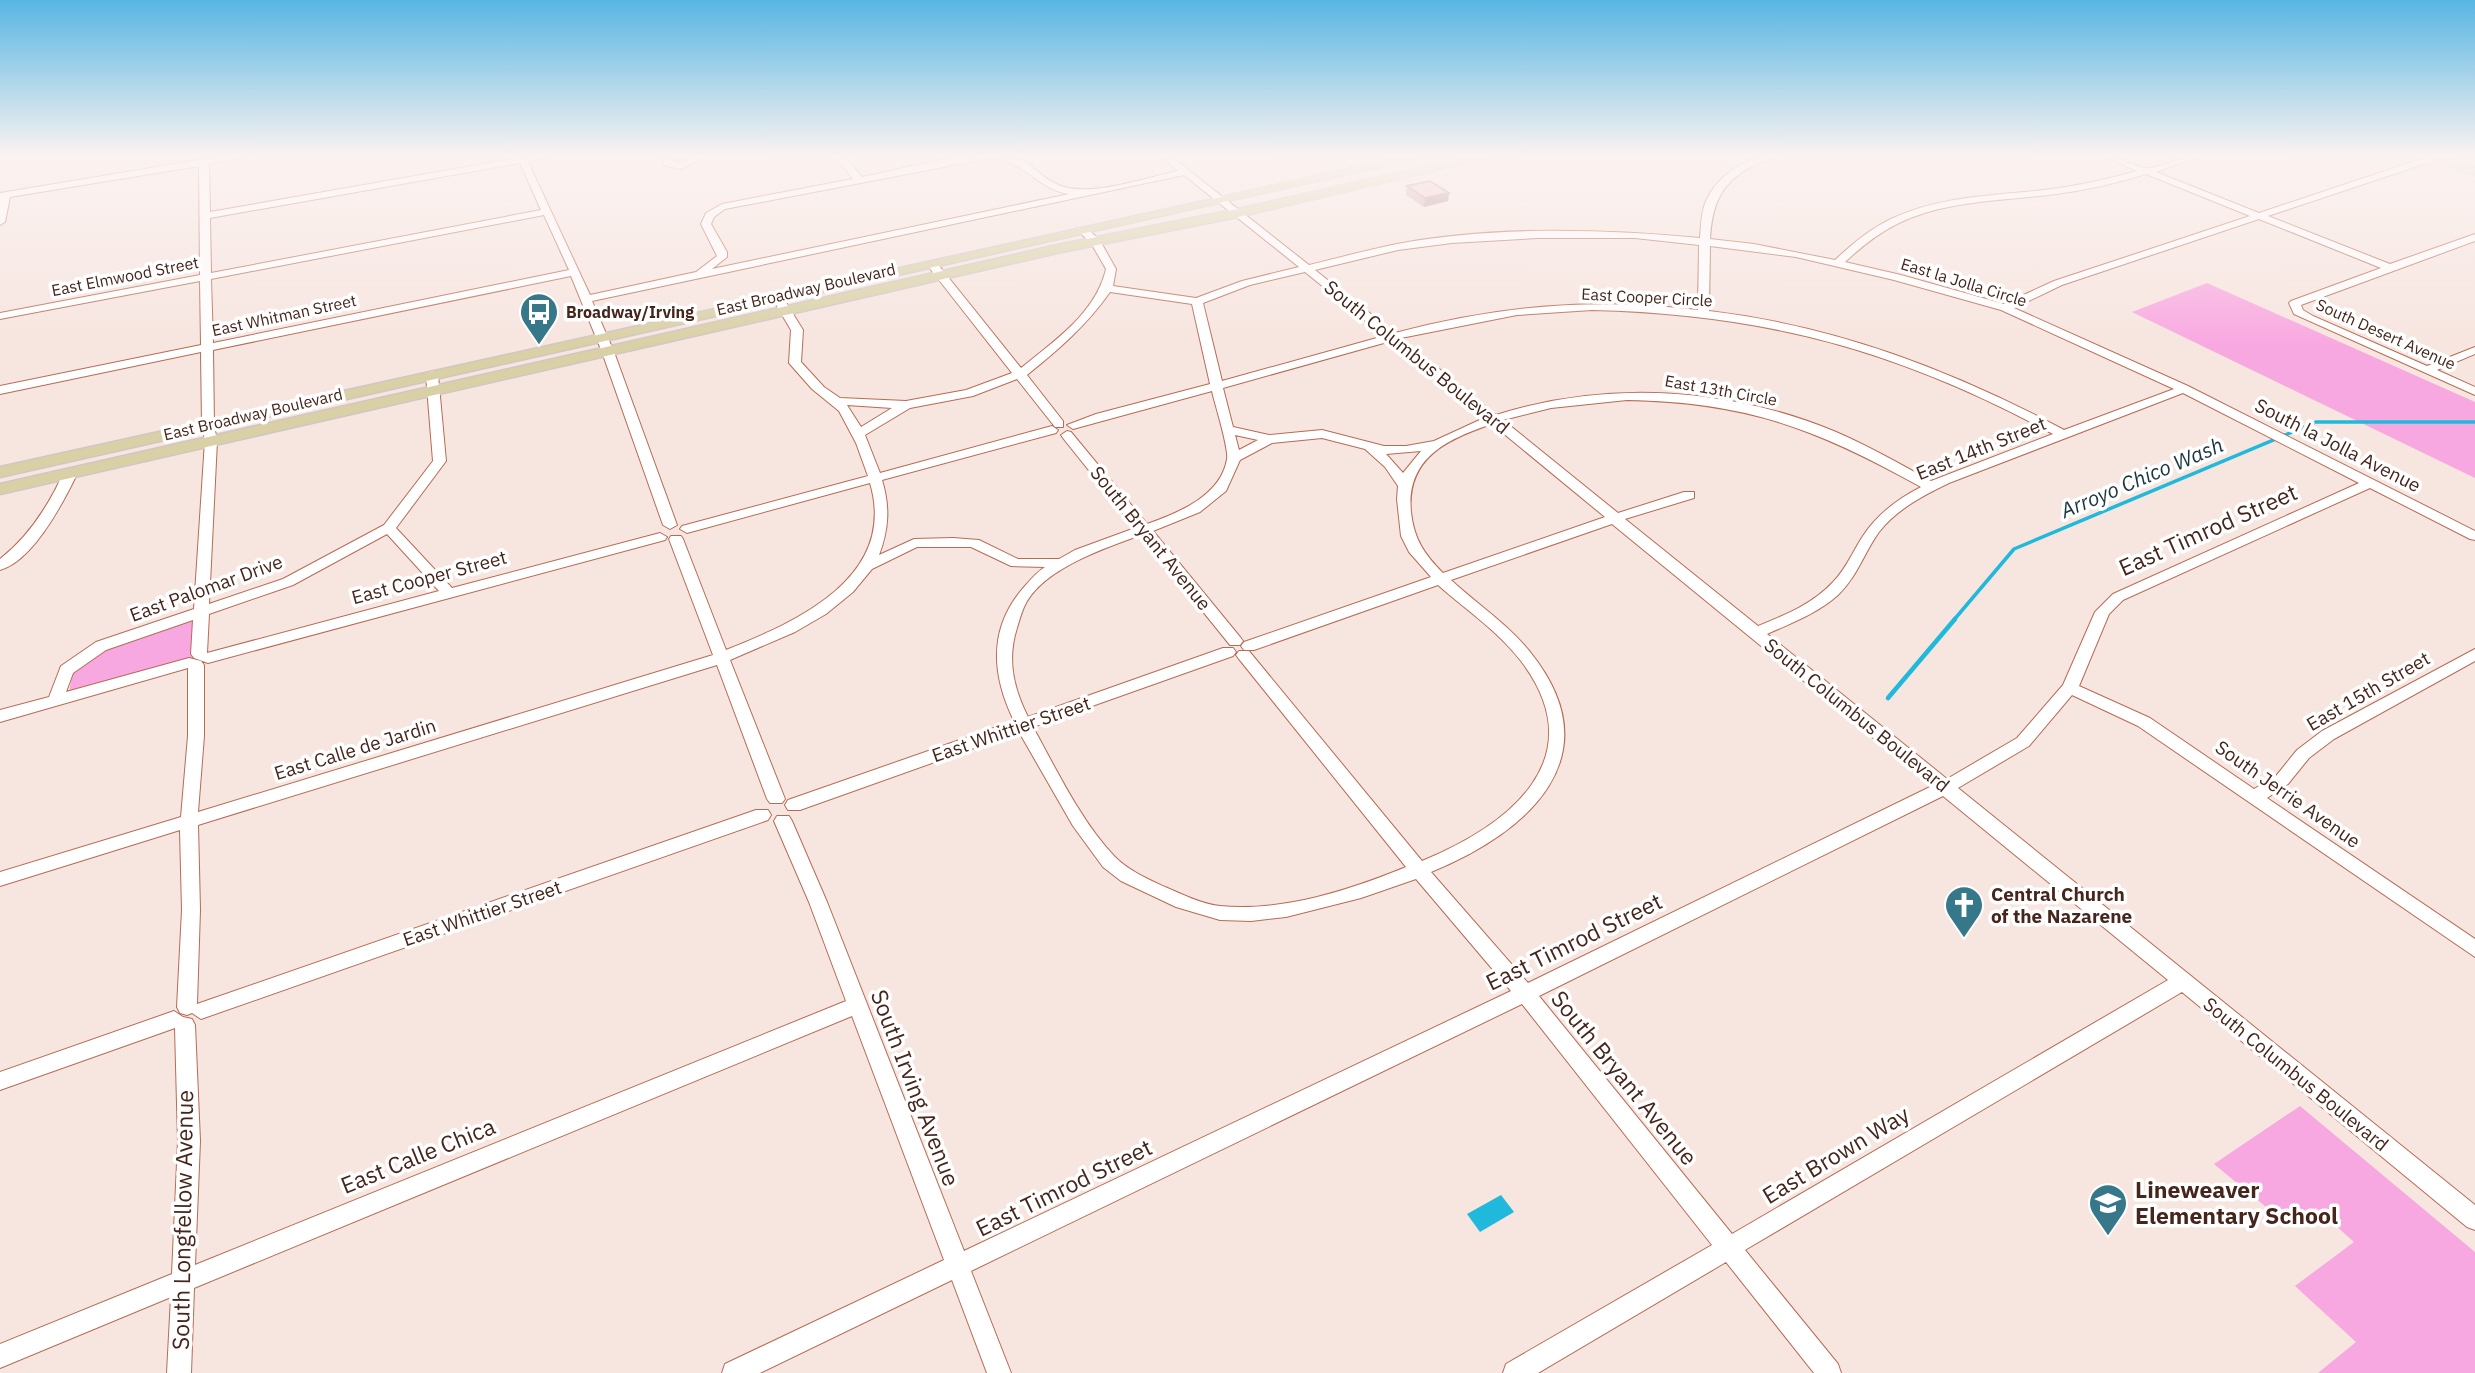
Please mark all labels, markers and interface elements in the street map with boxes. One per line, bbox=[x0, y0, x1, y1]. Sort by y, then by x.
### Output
street label: East Elmwood Street bbox=[50, 252, 200, 300]
street label: East la Jolla Circle bbox=[1899, 253, 2030, 311]
street label: East Broadway Boulevard bbox=[715, 259, 897, 319]
street label: South Columbus Boulevard bbox=[1320, 275, 1514, 439]
street label: East Cooper Circle bbox=[1581, 284, 1713, 310]
street label: East Whitman Street bbox=[210, 290, 358, 340]
bus stop icon: Broadway/Irving bbox=[518, 291, 560, 346]
street label: South Desert Avenue bbox=[2313, 294, 2459, 374]
place label: Broadway/Irving bbox=[566, 302, 694, 322]
street label: East 13th Circle bbox=[1663, 370, 1779, 410]
street label: East Broadway Boulevard bbox=[162, 384, 344, 444]
street label: South la Jolla Avenue bbox=[2251, 393, 2425, 497]
street label: East 14th Street bbox=[1912, 411, 2050, 485]
water label: Arroyo Chico Wash bbox=[2055, 430, 2227, 524]
street label: South Bryant Avenue bbox=[1085, 461, 1217, 615]
street label: East Timrod Street bbox=[2114, 476, 2302, 582]
street label: East Cooper Street bbox=[349, 545, 509, 609]
street label: East Palomar Drive bbox=[126, 549, 286, 627]
street label: South Columbus Boulevard bbox=[1760, 633, 1954, 797]
street label: East 15th Street bbox=[2302, 646, 2434, 736]
street label: East Whittier Street bbox=[929, 691, 1093, 767]
street label: East Calle de Jardin bbox=[271, 713, 439, 785]
street label: South Jerrie Avenue bbox=[2211, 735, 2365, 853]
street label: East Whittier Street bbox=[400, 875, 564, 951]
place label: Central Church of the Nazarene bbox=[1991, 882, 2132, 928]
church icon: Central Church of the Nazarene bbox=[1943, 884, 1985, 939]
street label: East Timrod Street bbox=[1481, 885, 1667, 997]
street label: South Bryant Avenue bbox=[1545, 984, 1705, 1171]
street label: South Irving Avenue bbox=[865, 985, 967, 1190]
street label: South Columbus Boulevard bbox=[2199, 992, 2393, 1156]
street label: South Longfellow Avenue bbox=[165, 1090, 199, 1350]
street label: East Brown Way bbox=[1756, 1098, 1915, 1210]
street label: East Calle Chica bbox=[336, 1110, 499, 1200]
street label: East Timrod Street bbox=[971, 1131, 1157, 1243]
place label: Lineweaver Elementary School bbox=[2135, 1174, 2338, 1230]
school or university icon: Lineweaver Elementary School bbox=[2087, 1182, 2129, 1237]

